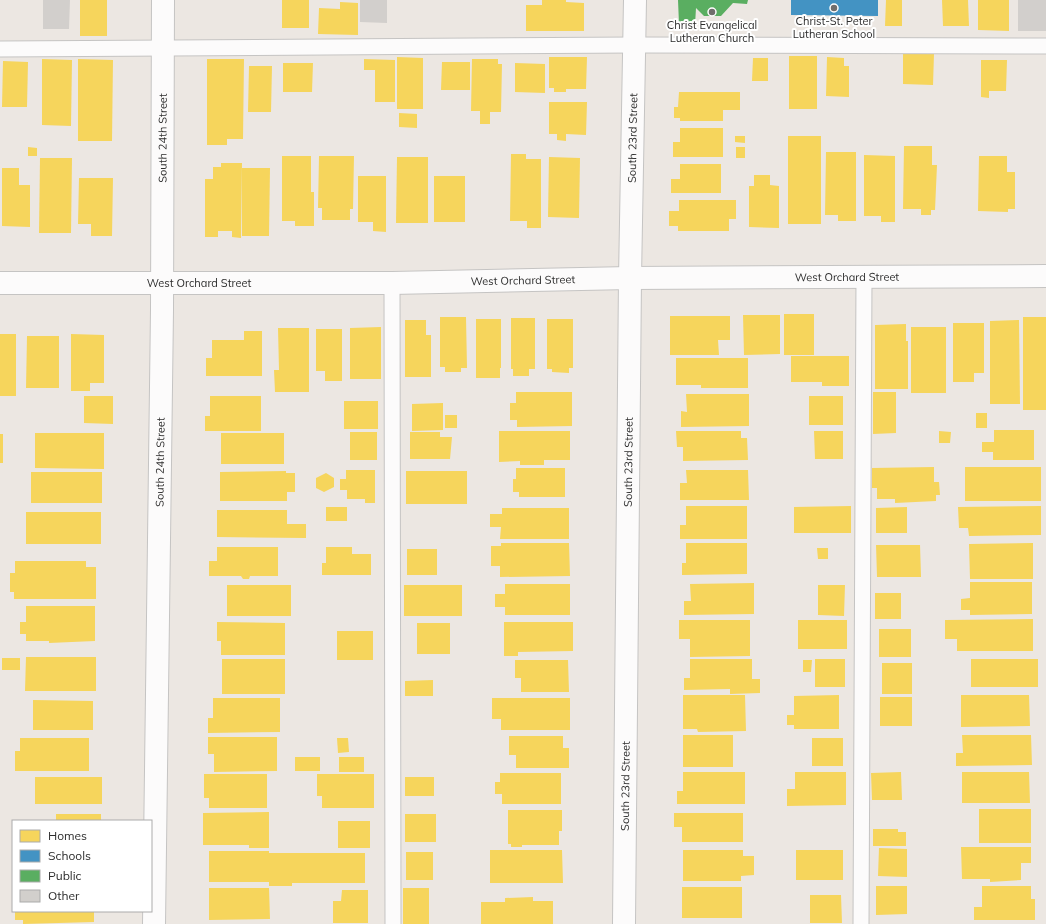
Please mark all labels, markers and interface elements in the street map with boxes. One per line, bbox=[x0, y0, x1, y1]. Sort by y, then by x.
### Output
marker: Christ-St. Peter Lutheran School bbox=[829, 3, 839, 13]
marker: Christ Evangelical Lutheran Church bbox=[707, 7, 717, 17]
place label: Christ-St. Peter Lutheran School bbox=[793, 14, 875, 41]
place label: Christ Evangelical Lutheran Church bbox=[667, 18, 757, 45]
street label: South 24th Street bbox=[155, 93, 170, 183]
street label: South 23rd Street bbox=[625, 93, 640, 183]
street label: West Orchard Street bbox=[795, 270, 899, 284]
street label: West Orchard Street bbox=[471, 272, 576, 288]
street label: West Orchard Street bbox=[147, 276, 251, 290]
street label: South 24th Street bbox=[152, 417, 168, 507]
street label: South 23rd Street bbox=[621, 417, 636, 507]
street label: South 23rd Street bbox=[618, 741, 633, 831]
legend bbox=[12, 820, 152, 912]
text: Homes bbox=[48, 828, 87, 843]
text: Schools bbox=[48, 848, 91, 863]
text: Public bbox=[48, 868, 82, 883]
text: Other bbox=[48, 888, 80, 903]

